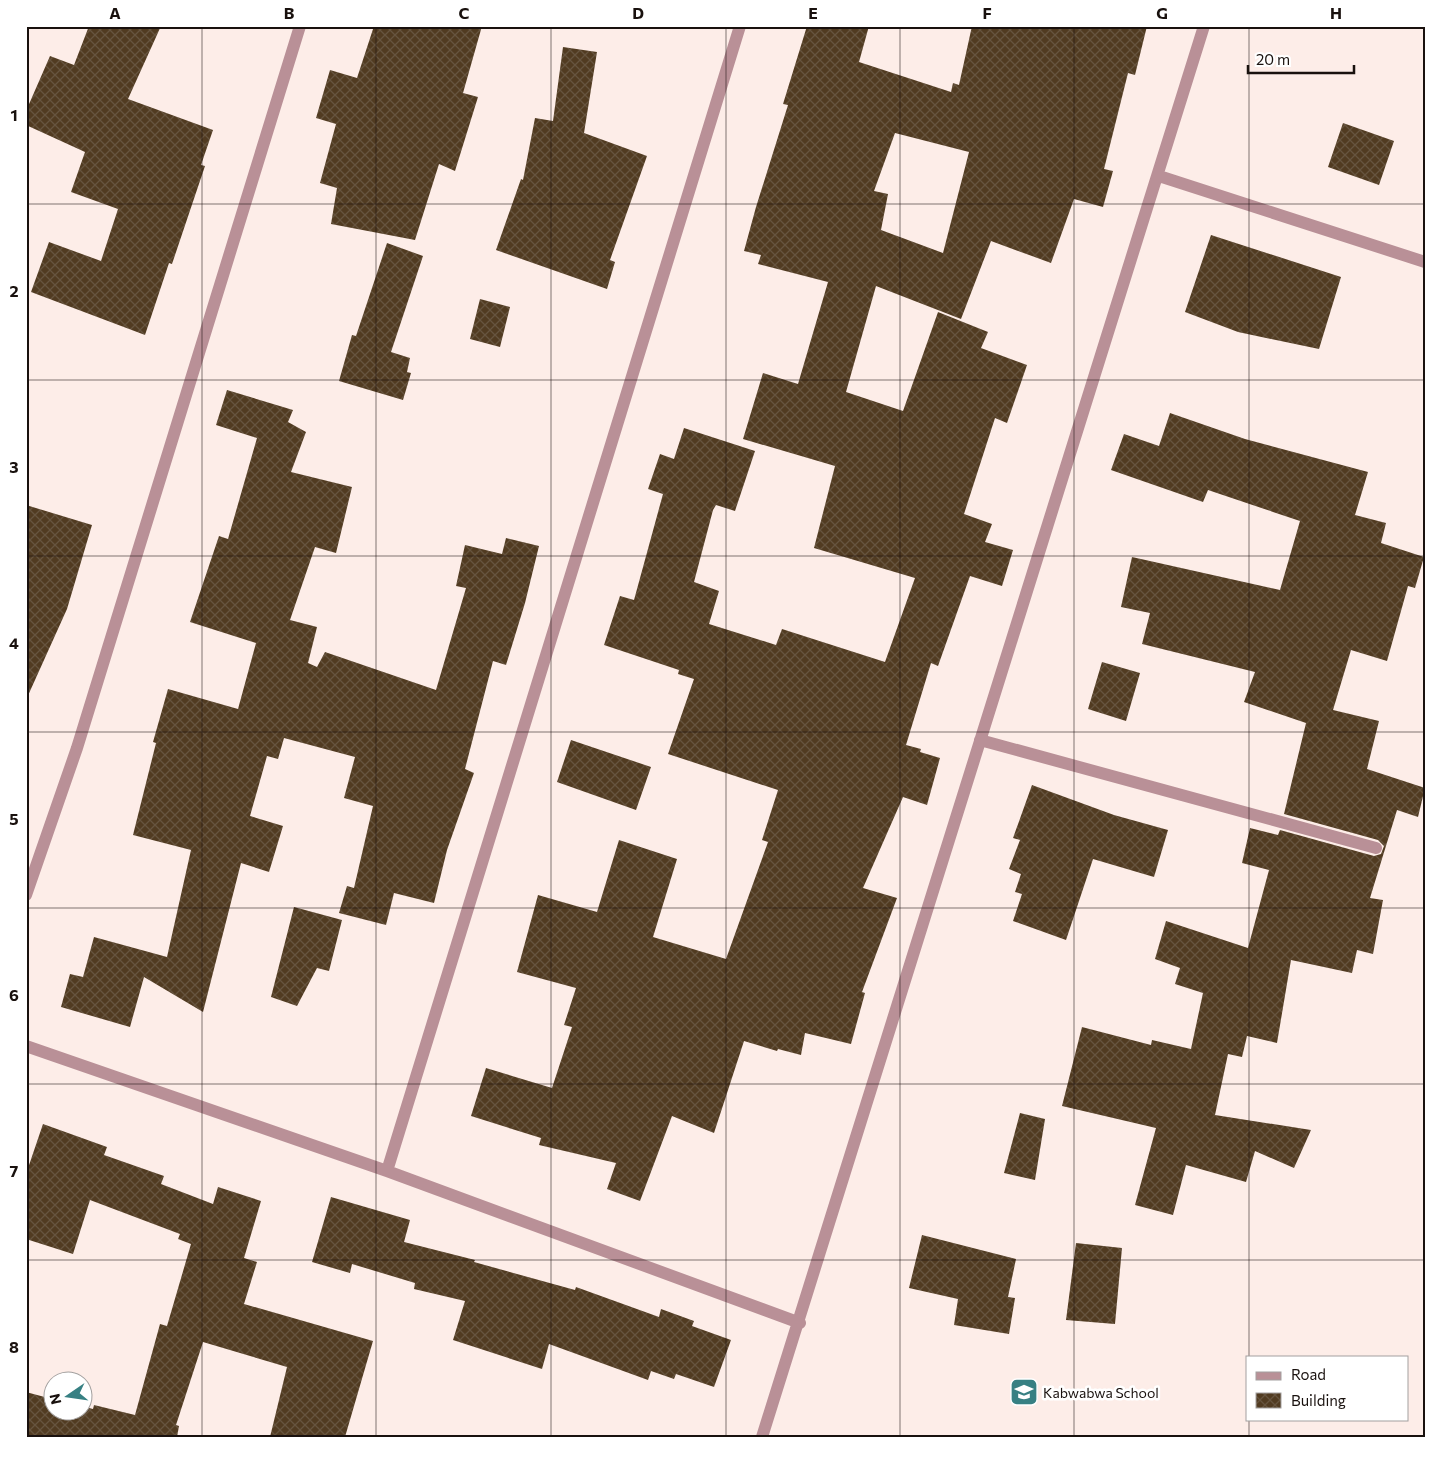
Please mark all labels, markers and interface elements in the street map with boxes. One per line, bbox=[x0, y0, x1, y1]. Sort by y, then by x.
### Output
text: A bbox=[109, 3, 121, 22]
text: B bbox=[284, 3, 295, 22]
text: C bbox=[459, 3, 470, 22]
text: D bbox=[632, 3, 644, 22]
text: E bbox=[808, 3, 818, 22]
text: F bbox=[982, 3, 992, 22]
text: G bbox=[1156, 3, 1168, 22]
text: H bbox=[1330, 3, 1342, 22]
scale bar bbox=[1248, 42, 1355, 74]
text: 20 m bbox=[1256, 50, 1290, 68]
text: 1 bbox=[10, 105, 18, 124]
text: 2 bbox=[9, 281, 19, 300]
text: 3 bbox=[9, 457, 19, 476]
text: 4 bbox=[9, 633, 19, 652]
text: 5 bbox=[9, 809, 19, 828]
text: 6 bbox=[9, 985, 19, 1004]
text: 7 bbox=[10, 1161, 19, 1180]
text: 8 bbox=[9, 1337, 19, 1356]
legend bbox=[1246, 1356, 1408, 1420]
text: Road bbox=[1291, 1365, 1326, 1383]
north arrow bbox=[42, 1370, 92, 1420]
school or university icon: Kabwabwa School bbox=[1009, 1377, 1039, 1407]
place label: Kabwabwa School bbox=[1043, 1384, 1159, 1401]
text: Building bbox=[1291, 1391, 1346, 1409]
text: N bbox=[45, 1392, 64, 1406]

